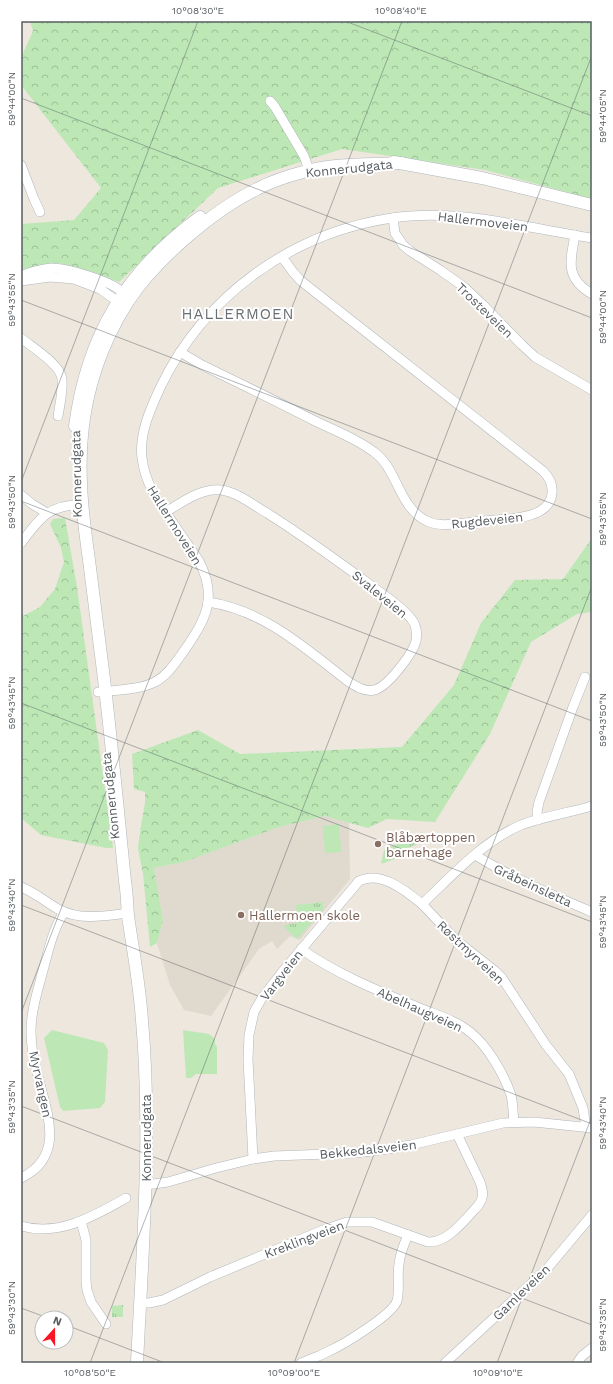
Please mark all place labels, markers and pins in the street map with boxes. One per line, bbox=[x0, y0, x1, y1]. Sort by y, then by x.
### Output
place label: Blåbærtoppen barnehage bbox=[386, 830, 476, 860]
marker: Blåbærtoppen barnehage bbox=[373, 839, 383, 849]
place label: Hallermoen skole bbox=[249, 908, 360, 923]
marker: Hallermoen skole bbox=[236, 910, 246, 920]

